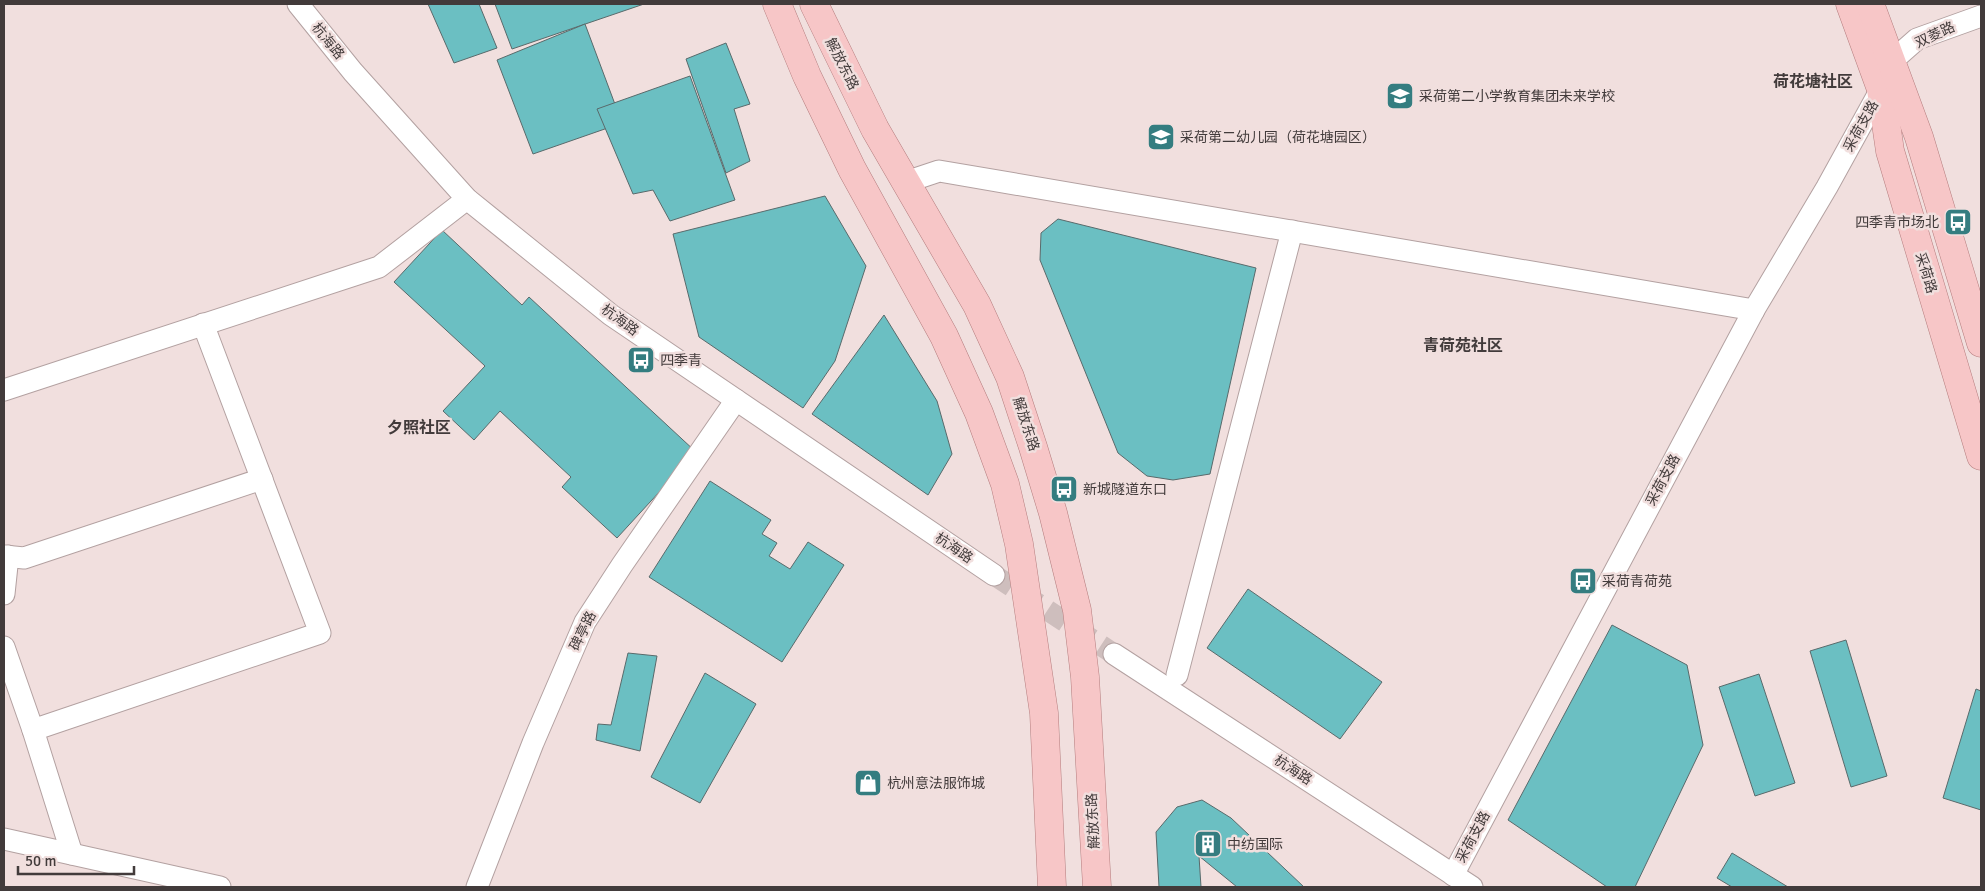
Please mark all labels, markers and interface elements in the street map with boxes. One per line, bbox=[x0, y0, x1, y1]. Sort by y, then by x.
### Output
street label: 双菱路 bbox=[1912, 18, 1958, 52]
street label: 杭海路 bbox=[308, 19, 348, 63]
street label: 解放东路 bbox=[822, 35, 862, 93]
district label: 荷花塘社区 bbox=[1773, 72, 1853, 92]
school or university icon: 采荷第二小学教育集团未来学校 bbox=[1385, 81, 1415, 111]
place label: 采荷第二小学教育集团未来学校 bbox=[1419, 88, 1615, 105]
street label: 采荷支路 bbox=[1840, 97, 1882, 155]
school or university icon: 采荷第二幼儿园（荷花塘园区） bbox=[1146, 122, 1176, 152]
place label: 采荷第二幼儿园（荷花塘园区） bbox=[1180, 129, 1376, 146]
bus stop icon: 四季青市场北 bbox=[1943, 207, 1973, 237]
place label: 四季青市场北 bbox=[1855, 214, 1939, 231]
street label: 采荷路 bbox=[1912, 250, 1940, 296]
street label: 杭海路 bbox=[598, 301, 642, 339]
district label: 青荷苑社区 bbox=[1423, 336, 1503, 356]
bus stop icon: 四季青 bbox=[626, 345, 656, 375]
place label: 四季青 bbox=[660, 352, 702, 369]
street label: 解放东路 bbox=[1009, 395, 1043, 453]
district label: 夕照社区 bbox=[387, 418, 451, 438]
street label: 采荷支路 bbox=[1642, 451, 1684, 509]
bus stop icon: 新城隧道东口 bbox=[1049, 474, 1079, 504]
place label: 新城隧道东口 bbox=[1083, 481, 1167, 498]
street label: 杭海路 bbox=[932, 529, 976, 567]
bus stop icon: 采荷青荷苑 bbox=[1568, 566, 1598, 596]
place label: 采荷青荷苑 bbox=[1602, 573, 1672, 590]
street label: 碑亭路 bbox=[566, 608, 600, 654]
street label: 杭海路 bbox=[1271, 751, 1315, 789]
shop icon: 杭州意法服饰城 bbox=[853, 768, 883, 798]
place label: 杭州意法服饰城 bbox=[887, 775, 985, 792]
street label: 解放东路 bbox=[1083, 793, 1103, 849]
street label: 采荷支路 bbox=[1452, 808, 1494, 866]
building icon: 中纺国际 bbox=[1193, 829, 1223, 859]
place label: 中纺国际 bbox=[1227, 836, 1283, 853]
scale bar bbox=[18, 844, 134, 876]
text: 50 m bbox=[25, 852, 56, 870]

